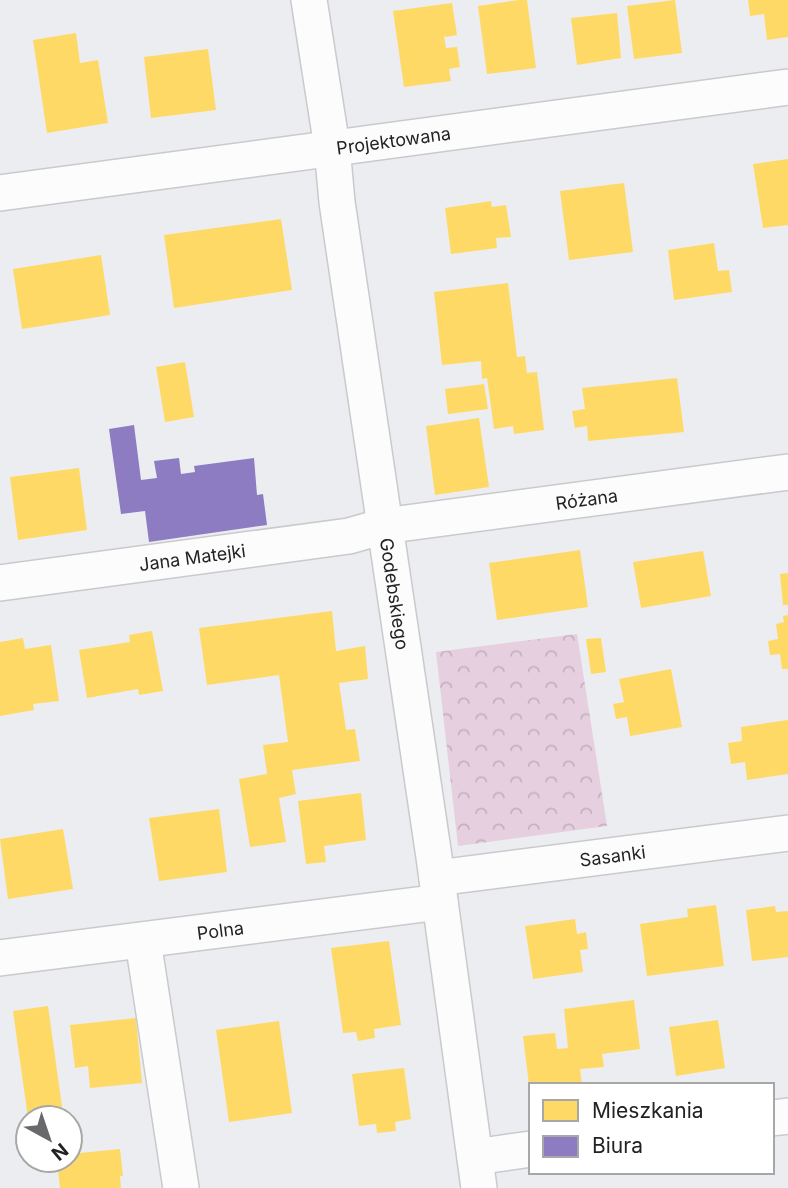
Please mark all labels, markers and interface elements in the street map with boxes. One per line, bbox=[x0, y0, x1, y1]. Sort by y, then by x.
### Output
street label: Projektowana bbox=[335, 122, 452, 158]
street label: Różana bbox=[554, 484, 619, 513]
street label: Godebskiego bbox=[376, 536, 414, 651]
street label: Jana Matejki bbox=[138, 540, 247, 575]
street label: Sasanki bbox=[578, 841, 647, 870]
street label: Polna bbox=[195, 917, 245, 943]
legend bbox=[529, 1083, 774, 1174]
text: Mieszkania bbox=[592, 1098, 704, 1123]
north arrow bbox=[14, 1104, 84, 1174]
text: Biura bbox=[592, 1133, 643, 1158]
text: N bbox=[47, 1138, 73, 1165]

